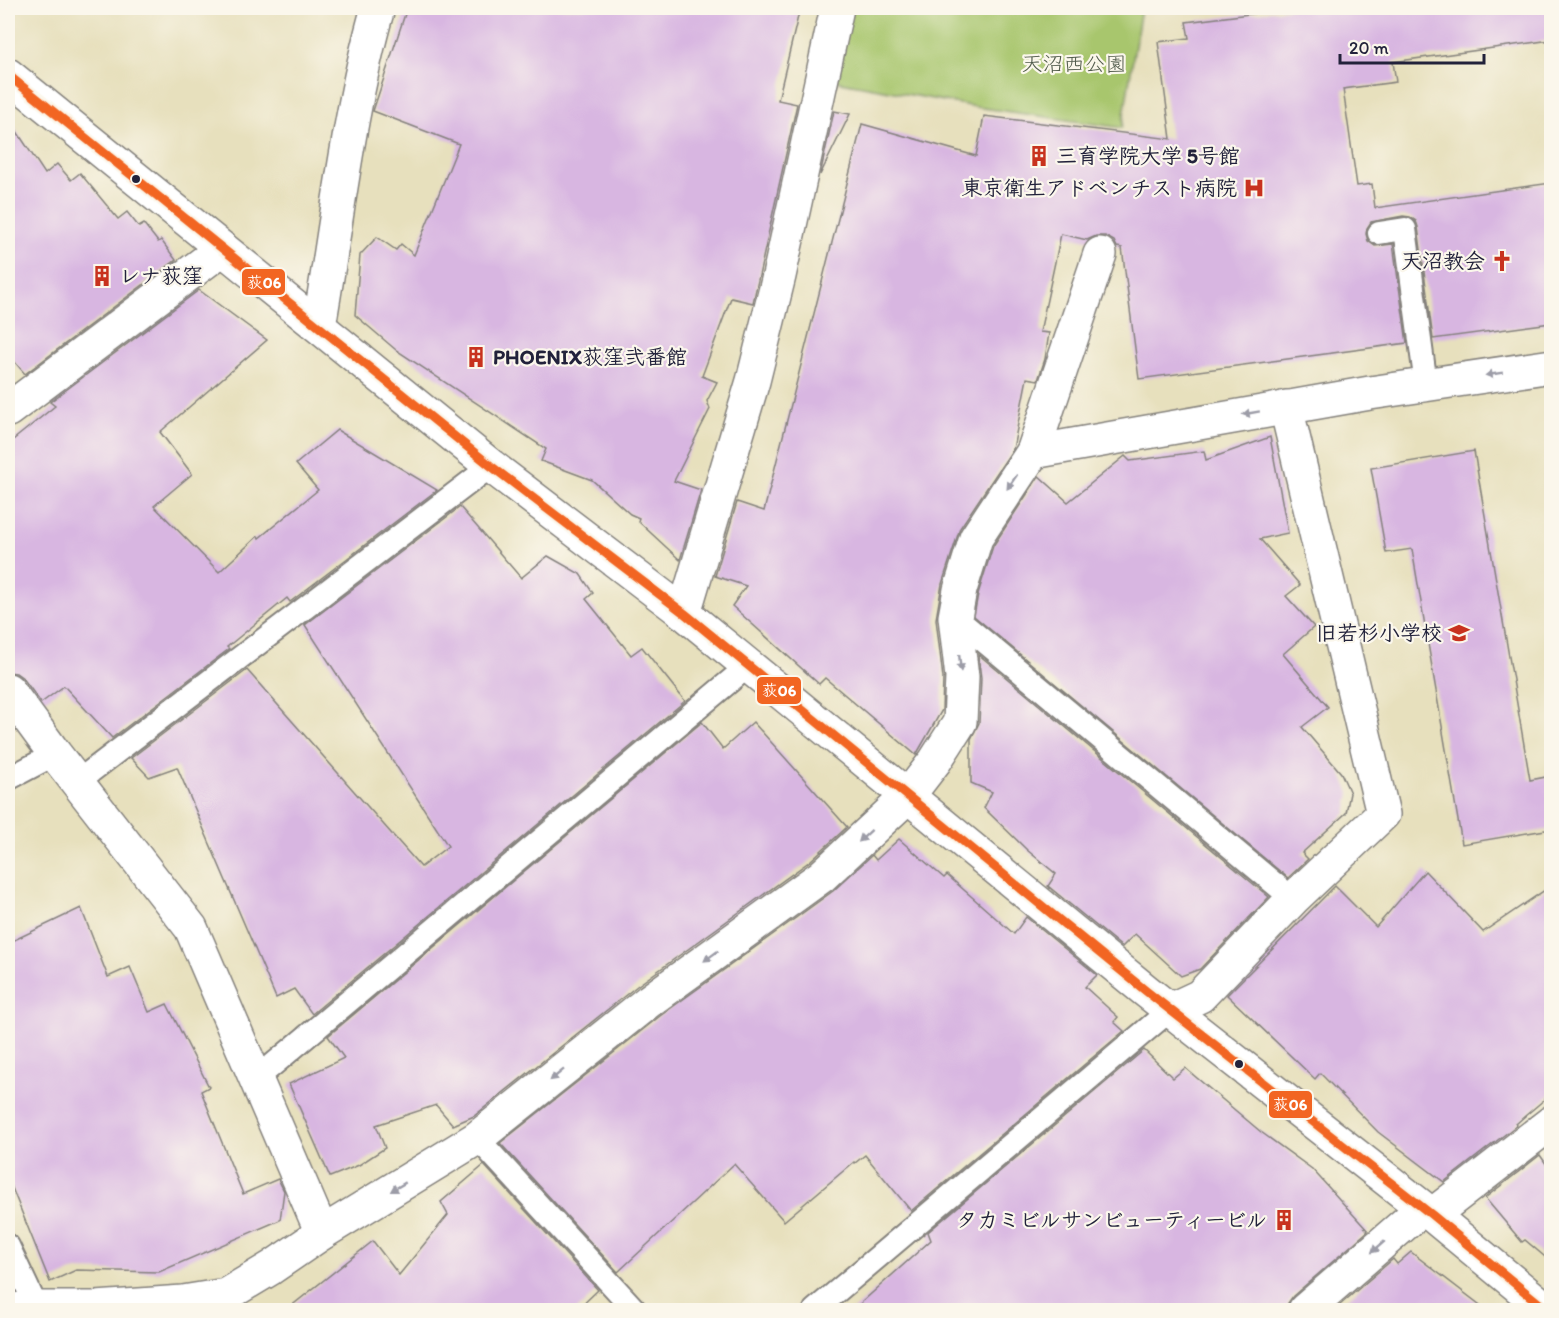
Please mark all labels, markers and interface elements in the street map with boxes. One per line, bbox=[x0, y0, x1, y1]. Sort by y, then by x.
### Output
scale bar bbox=[1340, 27, 1484, 65]
text: 20 m bbox=[1349, 37, 1389, 59]
park label: 天沼西公園 bbox=[1022, 51, 1127, 76]
place label: 三育学院大学 5号館 bbox=[1056, 143, 1240, 168]
building icon: 三育学院大学 5号館 bbox=[1027, 144, 1051, 168]
unlabelled marker bbox=[130, 173, 142, 185]
place label: 東京衛生アドベンチスト病院 bbox=[961, 175, 1237, 200]
hospital icon: 東京衛生アドベンチスト病院 bbox=[1242, 176, 1266, 200]
place label: 天沼教会 bbox=[1401, 248, 1485, 273]
church icon: 天沼教会 bbox=[1490, 249, 1514, 273]
place label: レナ荻窪 bbox=[119, 263, 203, 288]
building icon: レナ荻窪 bbox=[90, 264, 114, 288]
line badge: 荻06 bbox=[241, 268, 286, 296]
text: 荻06 bbox=[247, 273, 282, 292]
place label: PHOENIX荻窪弐番館 bbox=[493, 344, 687, 369]
building icon: PHOENIX荻窪弐番館 bbox=[464, 345, 488, 369]
one-way arrow bbox=[1484, 370, 1503, 379]
one-way arrow bbox=[1241, 409, 1260, 418]
one-way arrow bbox=[1007, 474, 1018, 490]
place label: 旧若杉小学校 bbox=[1316, 620, 1442, 645]
school or university icon: 旧若杉小学校 bbox=[1447, 621, 1471, 645]
one-way arrow bbox=[955, 654, 965, 673]
line badge: 荻06 bbox=[756, 676, 802, 705]
text: 荻06 bbox=[762, 681, 797, 700]
one-way arrow bbox=[857, 829, 872, 843]
one-way arrow bbox=[704, 950, 720, 962]
unlabelled marker bbox=[1233, 1058, 1245, 1070]
one-way arrow bbox=[549, 1068, 565, 1081]
line badge: 荻06 bbox=[1268, 1090, 1313, 1119]
text: 荻06 bbox=[1273, 1095, 1308, 1114]
one-way arrow bbox=[390, 1181, 406, 1192]
place label: タカミビルサンビューティービル bbox=[956, 1207, 1267, 1232]
building icon: タカミビルサンビューティービル bbox=[1272, 1208, 1296, 1232]
one-way arrow bbox=[1371, 1240, 1386, 1253]

